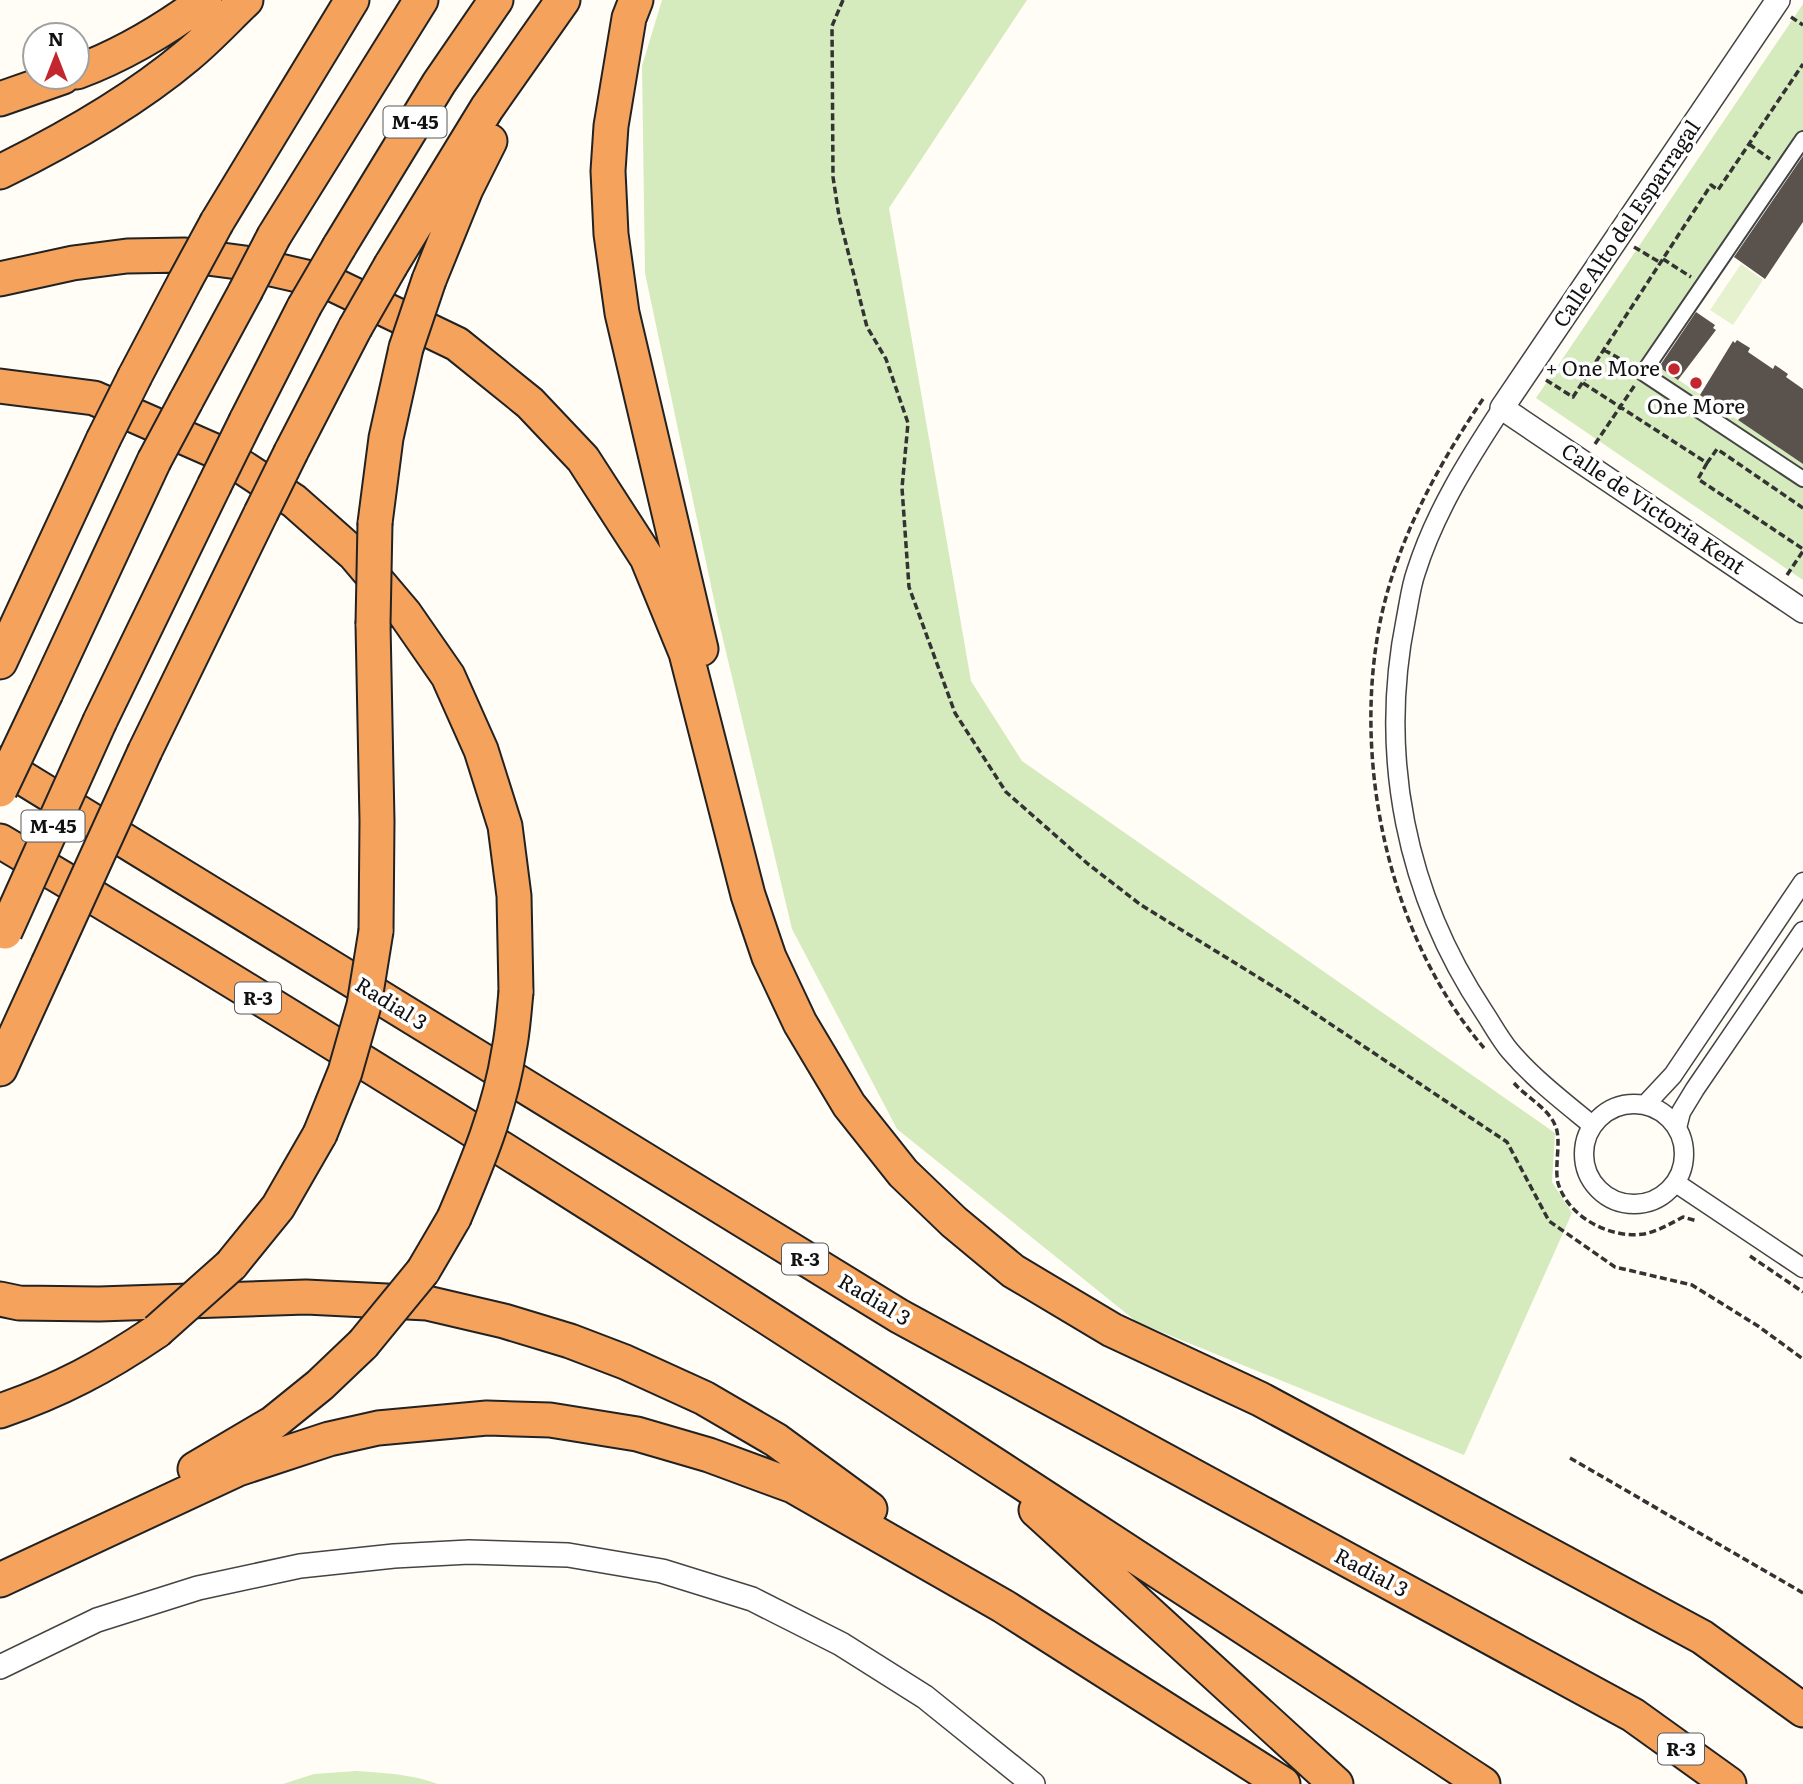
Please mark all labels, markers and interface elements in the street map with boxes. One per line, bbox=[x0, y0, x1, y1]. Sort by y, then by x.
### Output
north arrow bbox=[21, 21, 91, 91]
text: N bbox=[48, 24, 64, 52]
road number: M-45 bbox=[384, 106, 446, 138]
street label: Calle Alto del Esparragal bbox=[1544, 113, 1706, 333]
place label: + One More bbox=[1545, 351, 1660, 382]
marker: + One More bbox=[1666, 361, 1682, 377]
marker: One More bbox=[1688, 375, 1704, 391]
place label: One More bbox=[1647, 389, 1745, 420]
street label: Calle de Victoria Kent bbox=[1556, 434, 1753, 580]
road number: M-45 bbox=[22, 810, 84, 842]
street label: Radial 3 bbox=[350, 968, 434, 1036]
road number: R-3 bbox=[235, 982, 281, 1014]
road number: R-3 bbox=[782, 1244, 828, 1274]
street label: Radial 3 bbox=[833, 1264, 918, 1332]
street label: Radial 3 bbox=[1330, 1538, 1415, 1603]
road number: R-3 bbox=[1658, 1734, 1704, 1764]

